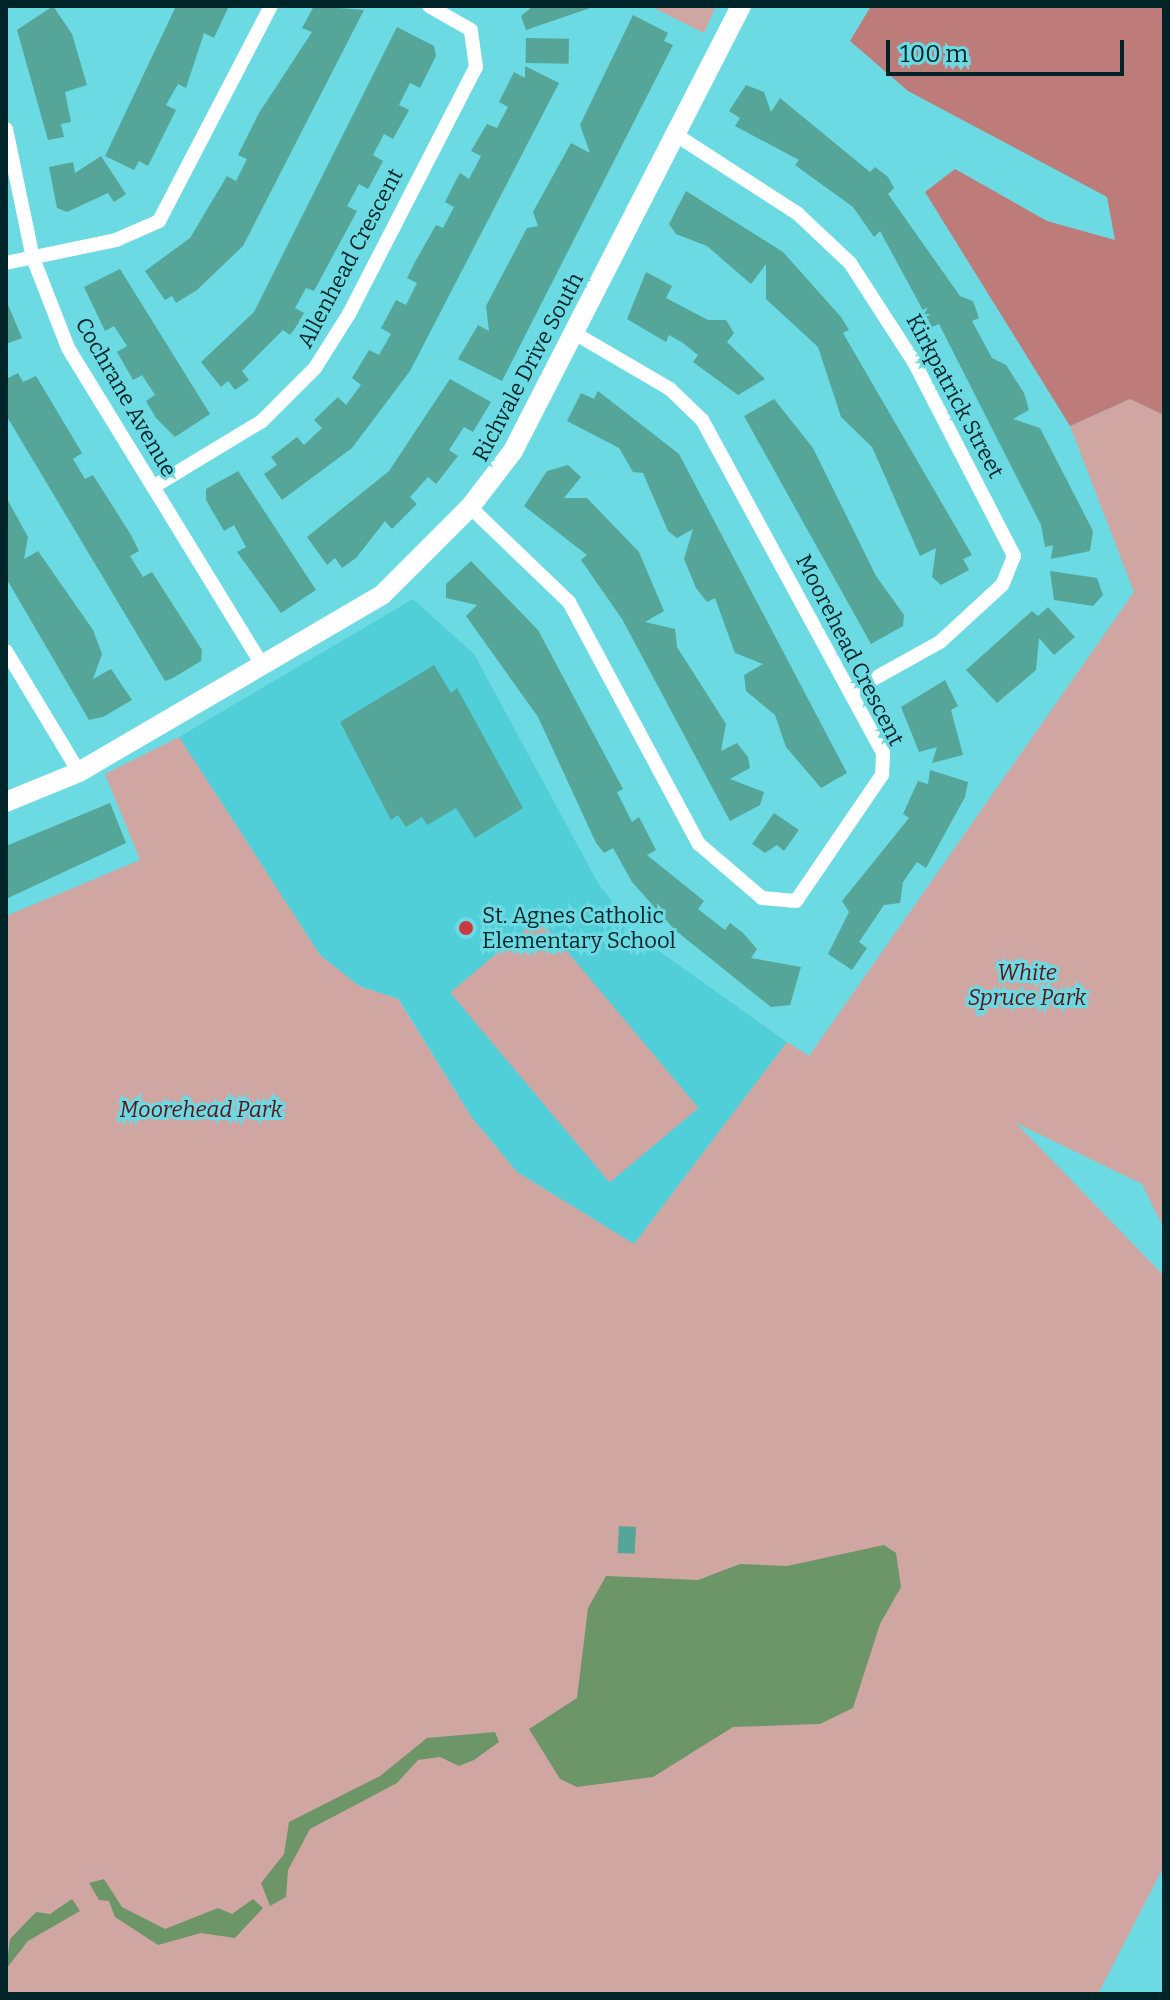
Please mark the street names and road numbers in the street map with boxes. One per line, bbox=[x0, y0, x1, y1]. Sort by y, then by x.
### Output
street label: Allenhead Crescent bbox=[292, 164, 408, 352]
street label: Richvale Drive South bbox=[467, 268, 589, 466]
street label: Kirkpatrick Street bbox=[901, 309, 1009, 483]
street label: Cochrane Avenue bbox=[70, 313, 182, 481]
street label: Moorehead Crescent bbox=[790, 550, 910, 750]

